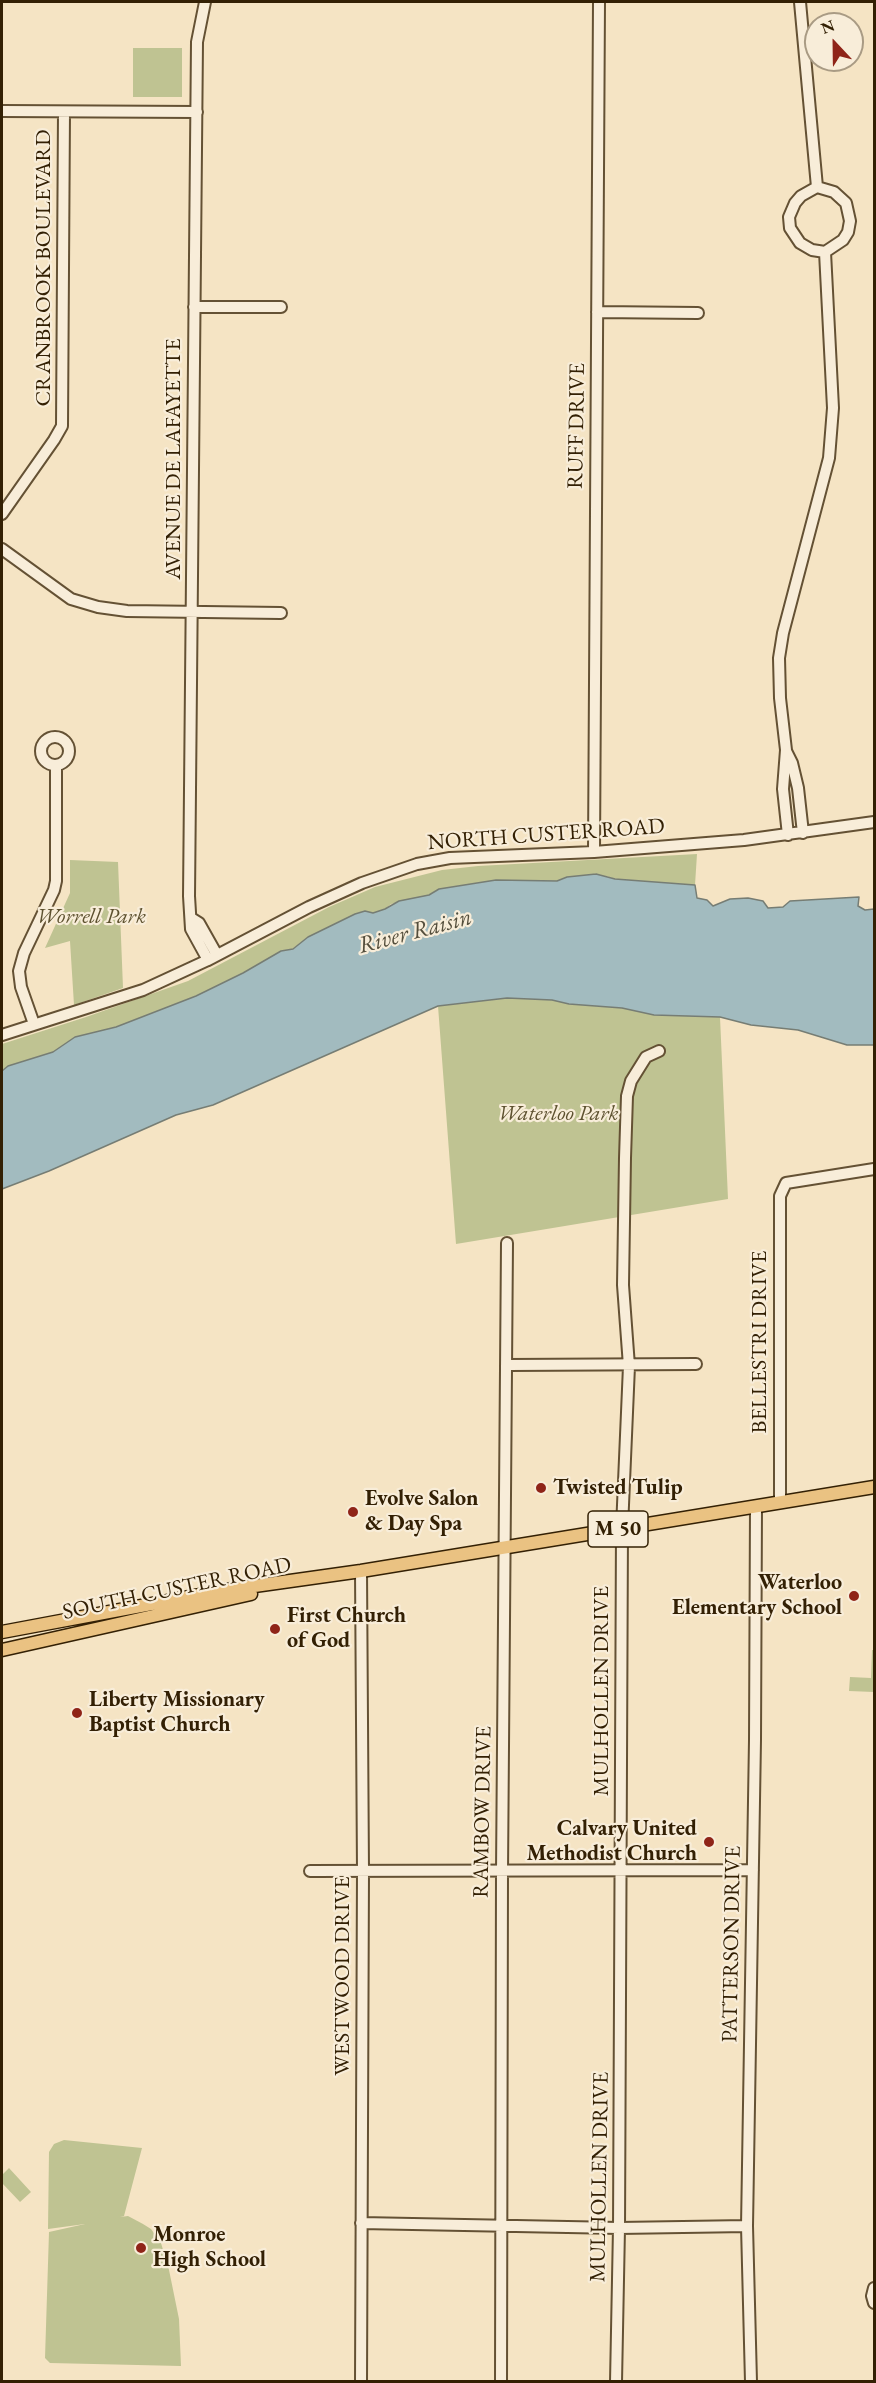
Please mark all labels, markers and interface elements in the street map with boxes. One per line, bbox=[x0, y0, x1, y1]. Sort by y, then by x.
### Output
north arrow bbox=[804, 12, 864, 72]
text: N bbox=[818, 15, 838, 39]
street label: CRANBROOK BOULEVARD bbox=[31, 129, 57, 407]
street label: AVENUE DE LAFAYETTE bbox=[161, 338, 187, 580]
street label: RUFF DRIVE bbox=[563, 363, 591, 489]
street label: NORTH CUSTER ROAD bbox=[427, 814, 665, 856]
water label: River Raisin bbox=[355, 903, 475, 961]
park label: Worrell Park bbox=[36, 904, 146, 930]
park label: Waterloo Park bbox=[497, 1101, 619, 1127]
street label: BELLESTRI DRIVE bbox=[747, 1251, 773, 1433]
place label: Twisted Tulip bbox=[553, 1475, 683, 1501]
marker: Twisted Tulip bbox=[534, 1481, 548, 1495]
place label: Evolve Salon & Day Spa bbox=[365, 1486, 478, 1538]
marker: Evolve Salon & Day Spa bbox=[346, 1505, 360, 1519]
road number: M 50 bbox=[588, 1511, 648, 1547]
street label: SOUTH CUSTER ROAD bbox=[60, 1552, 294, 1626]
place label: Waterloo Elementary School bbox=[672, 1570, 842, 1622]
street label: MULHOLLEN DRIVE bbox=[589, 1586, 615, 1796]
marker: Waterloo Elementary School bbox=[847, 1589, 861, 1603]
place label: First Church of God bbox=[287, 1603, 406, 1654]
marker: First Church of God bbox=[268, 1622, 282, 1636]
place label: Liberty Missionary Baptist Church bbox=[89, 1687, 264, 1738]
marker: Liberty Missionary Baptist Church bbox=[70, 1706, 84, 1720]
street label: RAMBOW DRIVE bbox=[468, 1726, 498, 1898]
place label: Calvary United Methodist Church bbox=[526, 1816, 697, 1868]
marker: Calvary United Methodist Church bbox=[702, 1835, 716, 1849]
street label: PATTERSON DRIVE bbox=[717, 1845, 747, 2043]
street label: WESTWOOD DRIVE bbox=[330, 1876, 356, 2076]
street label: MULHOLLEN DRIVE bbox=[585, 2072, 615, 2282]
place label: Monroe High School bbox=[153, 2222, 266, 2274]
marker: Monroe High School bbox=[134, 2241, 148, 2255]

